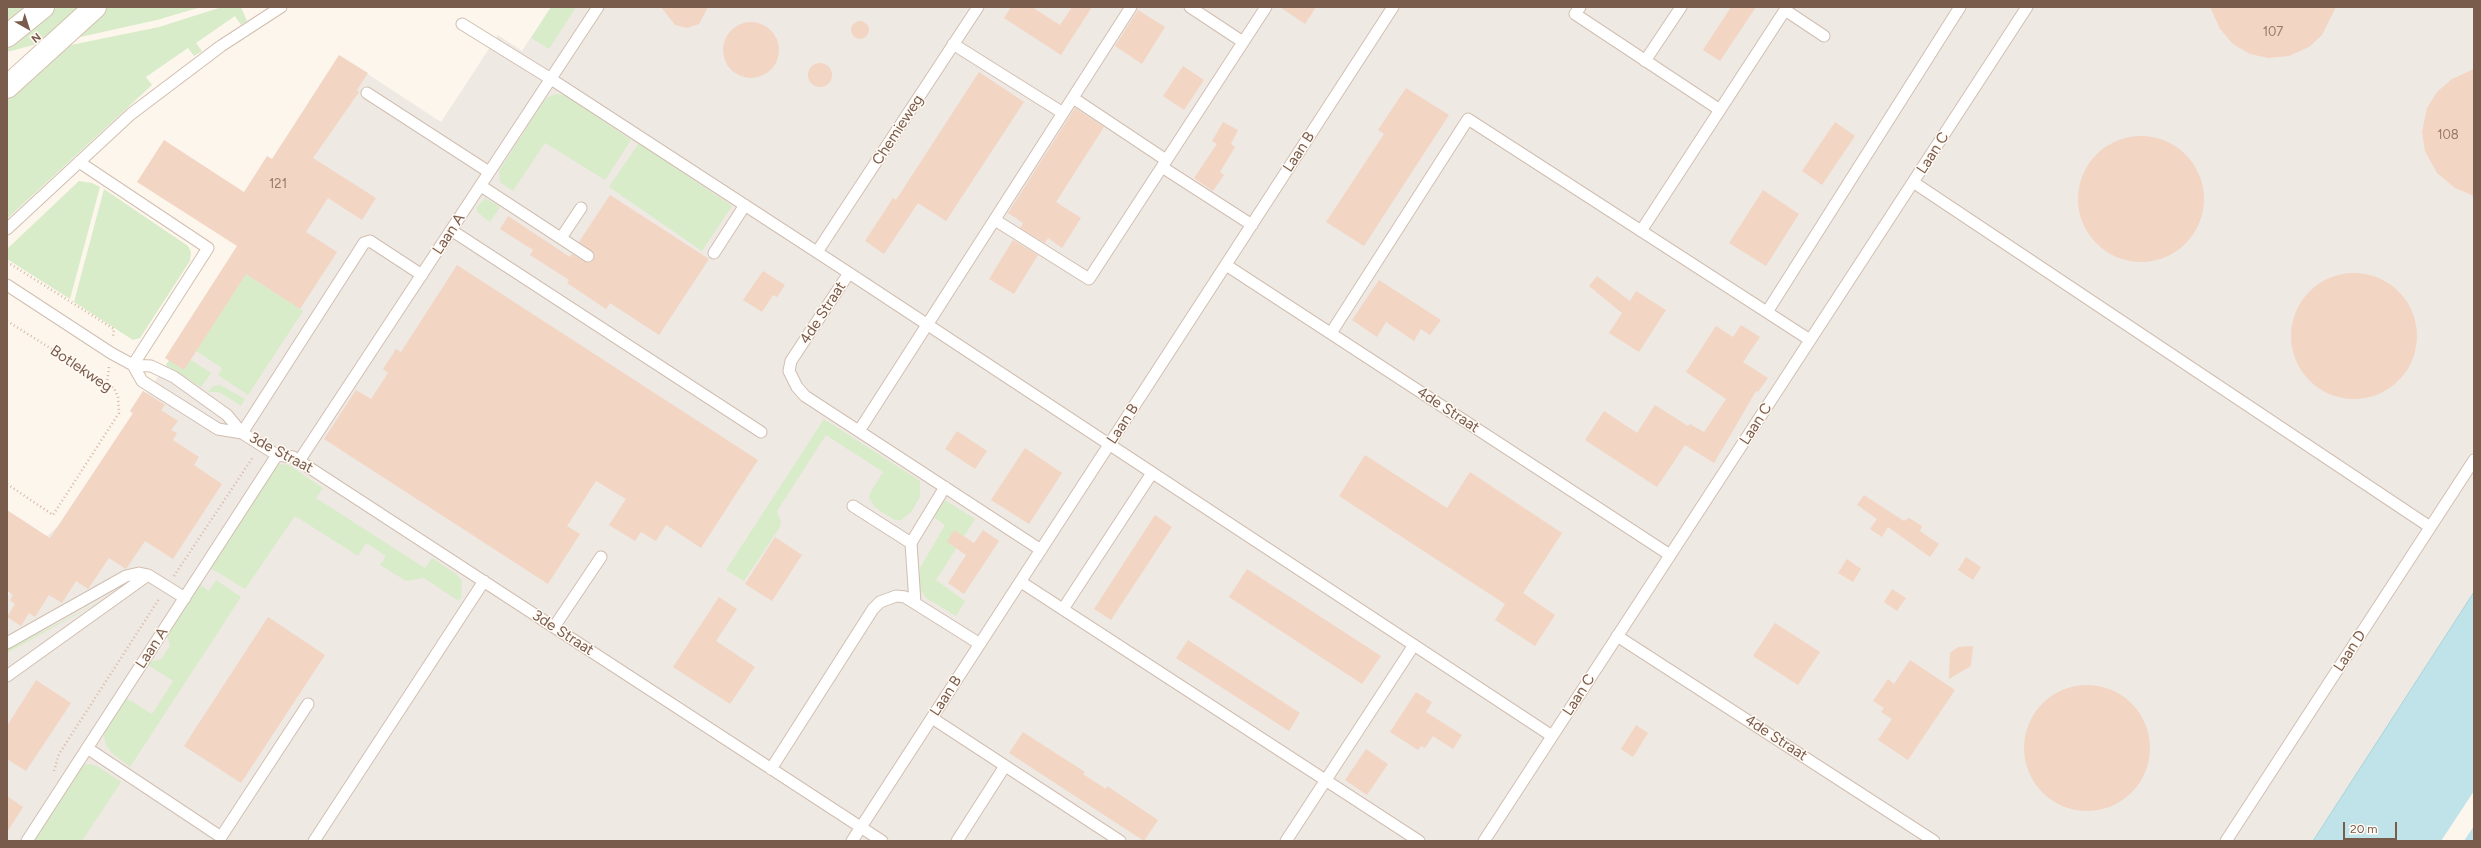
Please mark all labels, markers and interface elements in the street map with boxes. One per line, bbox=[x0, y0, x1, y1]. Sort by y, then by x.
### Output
north arrow bbox=[8, 8, 48, 48]
house number: 107 bbox=[2263, 24, 2283, 40]
text: N bbox=[28, 30, 43, 45]
street label: Chemieweg bbox=[869, 91, 927, 169]
house number: 108 bbox=[2437, 127, 2459, 143]
street label: Laan B bbox=[1279, 129, 1319, 175]
street label: Laan C bbox=[1913, 129, 1953, 177]
house number: 121 bbox=[269, 176, 287, 192]
street label: Laan A bbox=[429, 210, 469, 258]
street label: 4de Straat bbox=[796, 278, 850, 348]
street label: Botlekweg bbox=[47, 342, 115, 396]
street label: 4de Straat bbox=[1413, 383, 1483, 437]
street label: Laan C bbox=[1736, 400, 1776, 448]
street label: Laan B bbox=[1103, 401, 1143, 447]
street label: 3de Straat bbox=[246, 429, 316, 477]
street label: 3de Straat bbox=[529, 606, 597, 660]
street label: Laan A bbox=[132, 624, 172, 672]
street label: Laan D bbox=[2330, 627, 2370, 675]
street label: Laan C bbox=[1559, 671, 1599, 719]
street label: Laan B bbox=[926, 673, 966, 719]
street label: 4de Straat bbox=[1741, 711, 1811, 765]
scale bar bbox=[2345, 814, 2399, 840]
text: 20 m bbox=[2350, 822, 2378, 836]

